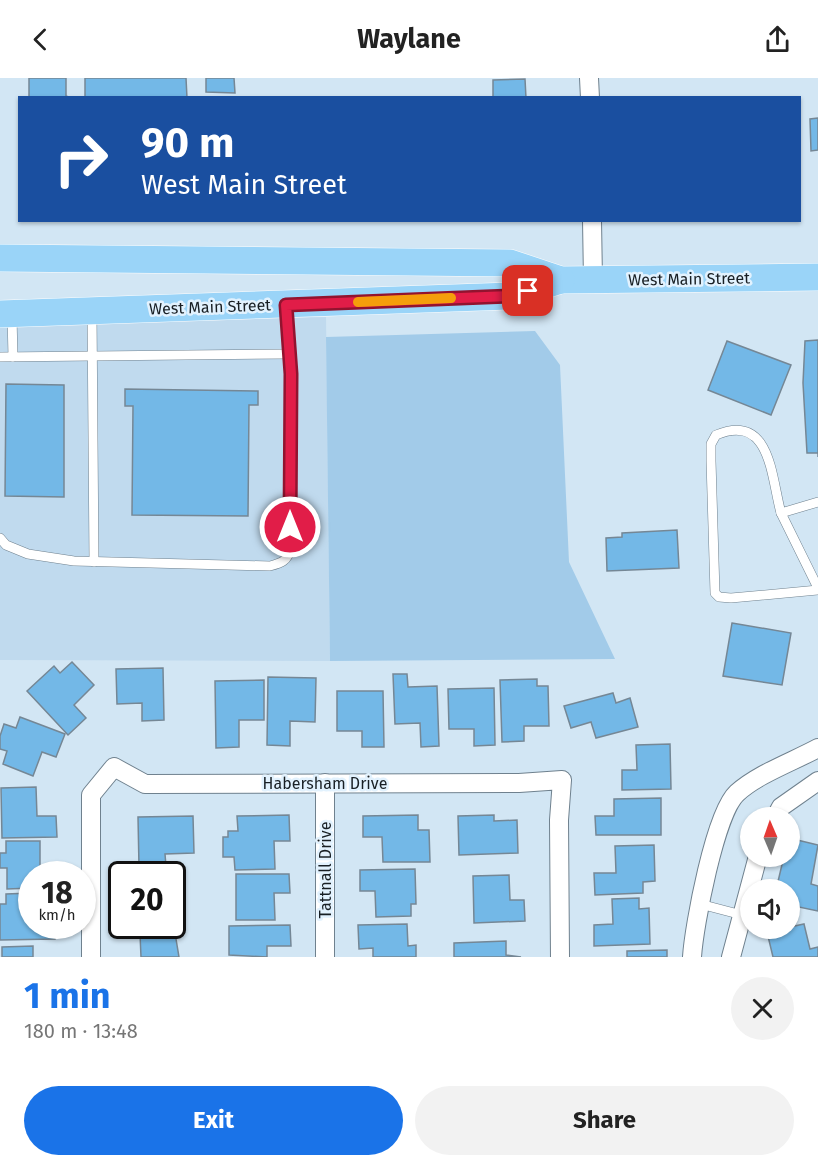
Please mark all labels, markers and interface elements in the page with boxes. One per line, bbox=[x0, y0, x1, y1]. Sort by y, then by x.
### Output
icon: back bbox=[24, 23, 57, 56]
text: Waylane bbox=[357, 23, 461, 55]
icon: share bbox=[761, 23, 794, 56]
text: 90 m bbox=[141, 118, 235, 168]
icon: right bbox=[42, 120, 120, 198]
text: West Main Street bbox=[141, 169, 347, 201]
pin bbox=[502, 265, 553, 316]
street label: West Main Street bbox=[628, 268, 750, 290]
icon: arrive bbox=[511, 274, 544, 307]
street label: West Main Street bbox=[149, 295, 271, 319]
position arrow bbox=[258, 495, 322, 559]
street label: Habersham Drive bbox=[263, 774, 387, 793]
north arrow bbox=[740, 807, 800, 867]
map controls bbox=[740, 807, 800, 939]
street label: Tattnall Drive bbox=[316, 822, 335, 918]
speed limit sign: 20 bbox=[108, 861, 186, 939]
text: 18 bbox=[41, 875, 73, 911]
button: sound bbox=[740, 879, 800, 939]
text: km/h bbox=[38, 906, 76, 924]
text: 1 min bbox=[24, 974, 111, 1018]
button: close bbox=[731, 977, 794, 1040]
text: 180 m · 13:48 bbox=[24, 1019, 138, 1043]
button: Exit bbox=[24, 1086, 403, 1155]
button: Share bbox=[415, 1086, 794, 1155]

